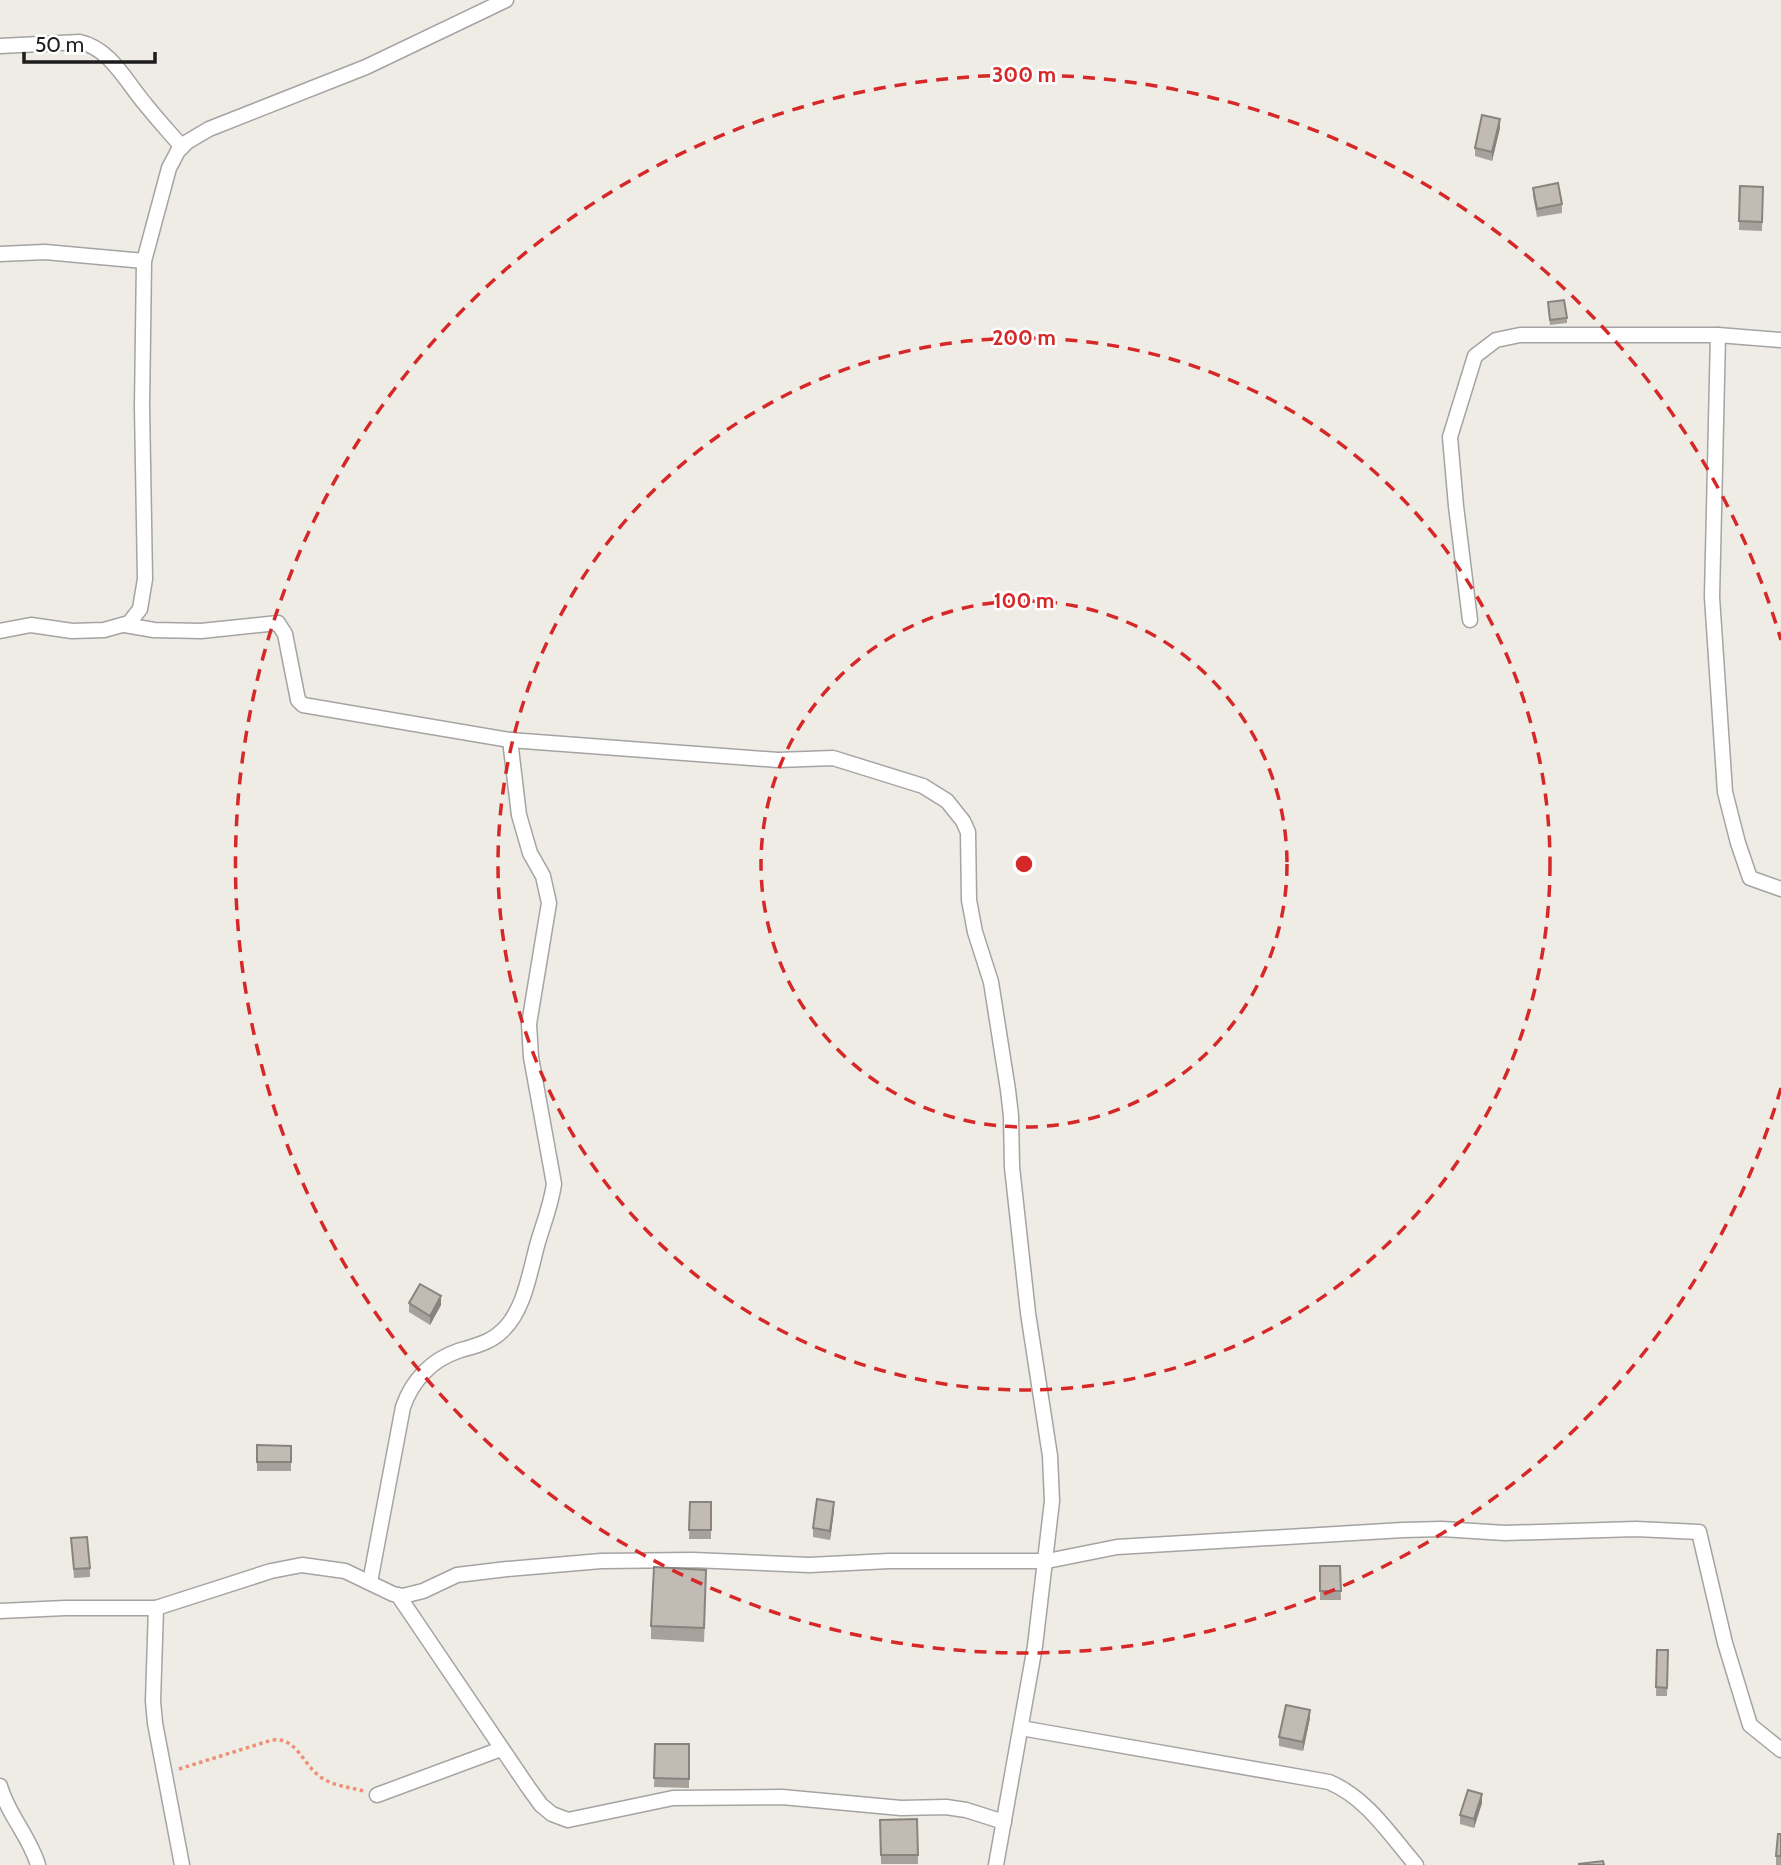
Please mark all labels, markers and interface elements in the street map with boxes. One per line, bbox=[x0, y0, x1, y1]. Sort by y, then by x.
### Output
scale bar bbox=[24, 21, 156, 65]
text: 50 m bbox=[35, 32, 84, 57]
text: 300 m bbox=[992, 62, 1056, 87]
text: 200 m bbox=[992, 325, 1056, 350]
text: 100 m bbox=[994, 588, 1054, 613]
centre of rings bbox=[1012, 852, 1036, 876]

